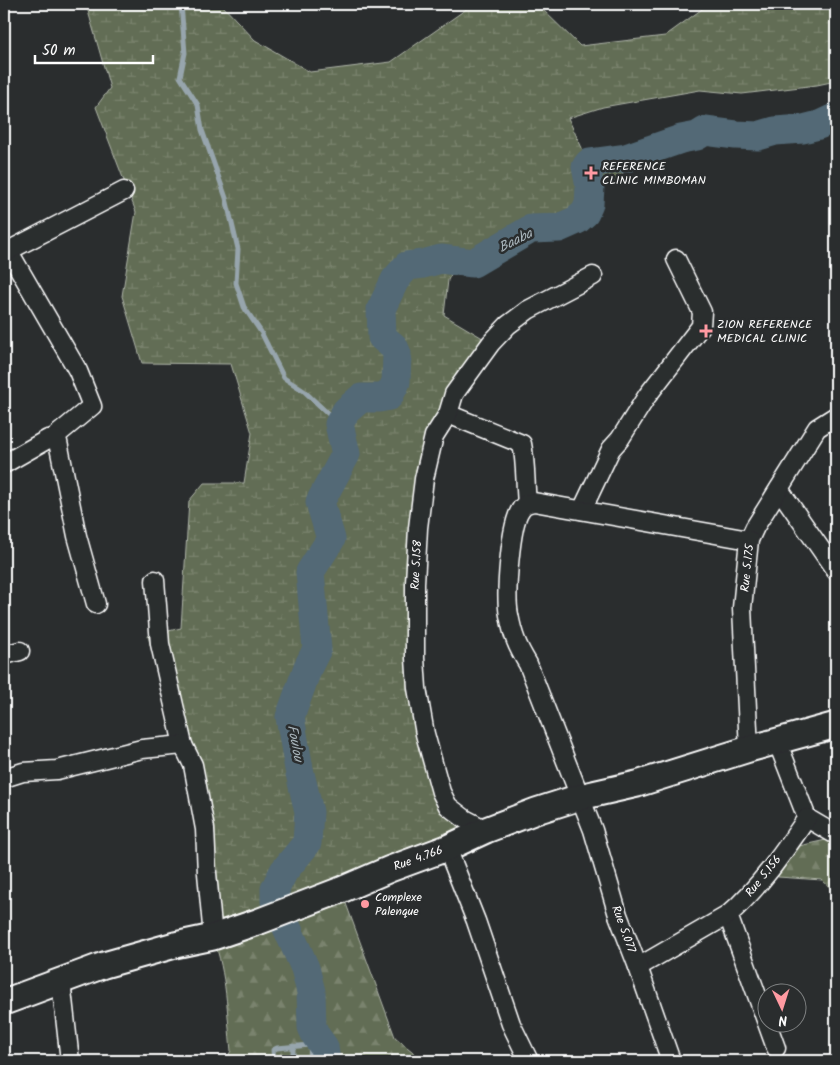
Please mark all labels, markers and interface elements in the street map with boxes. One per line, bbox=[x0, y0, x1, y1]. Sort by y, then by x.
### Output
scale bar bbox=[35, 32, 152, 64]
text: 50 m bbox=[42, 39, 76, 63]
place label: REFERENCE CLINIC MIMBOMAN bbox=[602, 157, 706, 190]
marker: REFERENCE CLINIC MIMBOMAN bbox=[584, 166, 598, 180]
water label: Baaba bbox=[494, 222, 538, 259]
place label: ZION REFERENCE MEDICAL CLINIC bbox=[717, 315, 813, 348]
marker: ZION REFERENCE MEDICAL CLINIC bbox=[699, 324, 713, 338]
street label: Rue 5.158 bbox=[406, 539, 427, 590]
street label: Rue 5.175 bbox=[736, 542, 760, 593]
water label: Foulou bbox=[281, 723, 310, 766]
street label: Rue 4.766 bbox=[391, 841, 446, 876]
street label: Rue 5.156 bbox=[741, 851, 786, 901]
place label: Complexe Palenque bbox=[375, 888, 422, 921]
marker: Complexe Palenque bbox=[359, 898, 371, 910]
street label: Rue 5.077 bbox=[606, 903, 641, 956]
north arrow bbox=[758, 982, 808, 1032]
text: N bbox=[778, 1009, 788, 1031]

